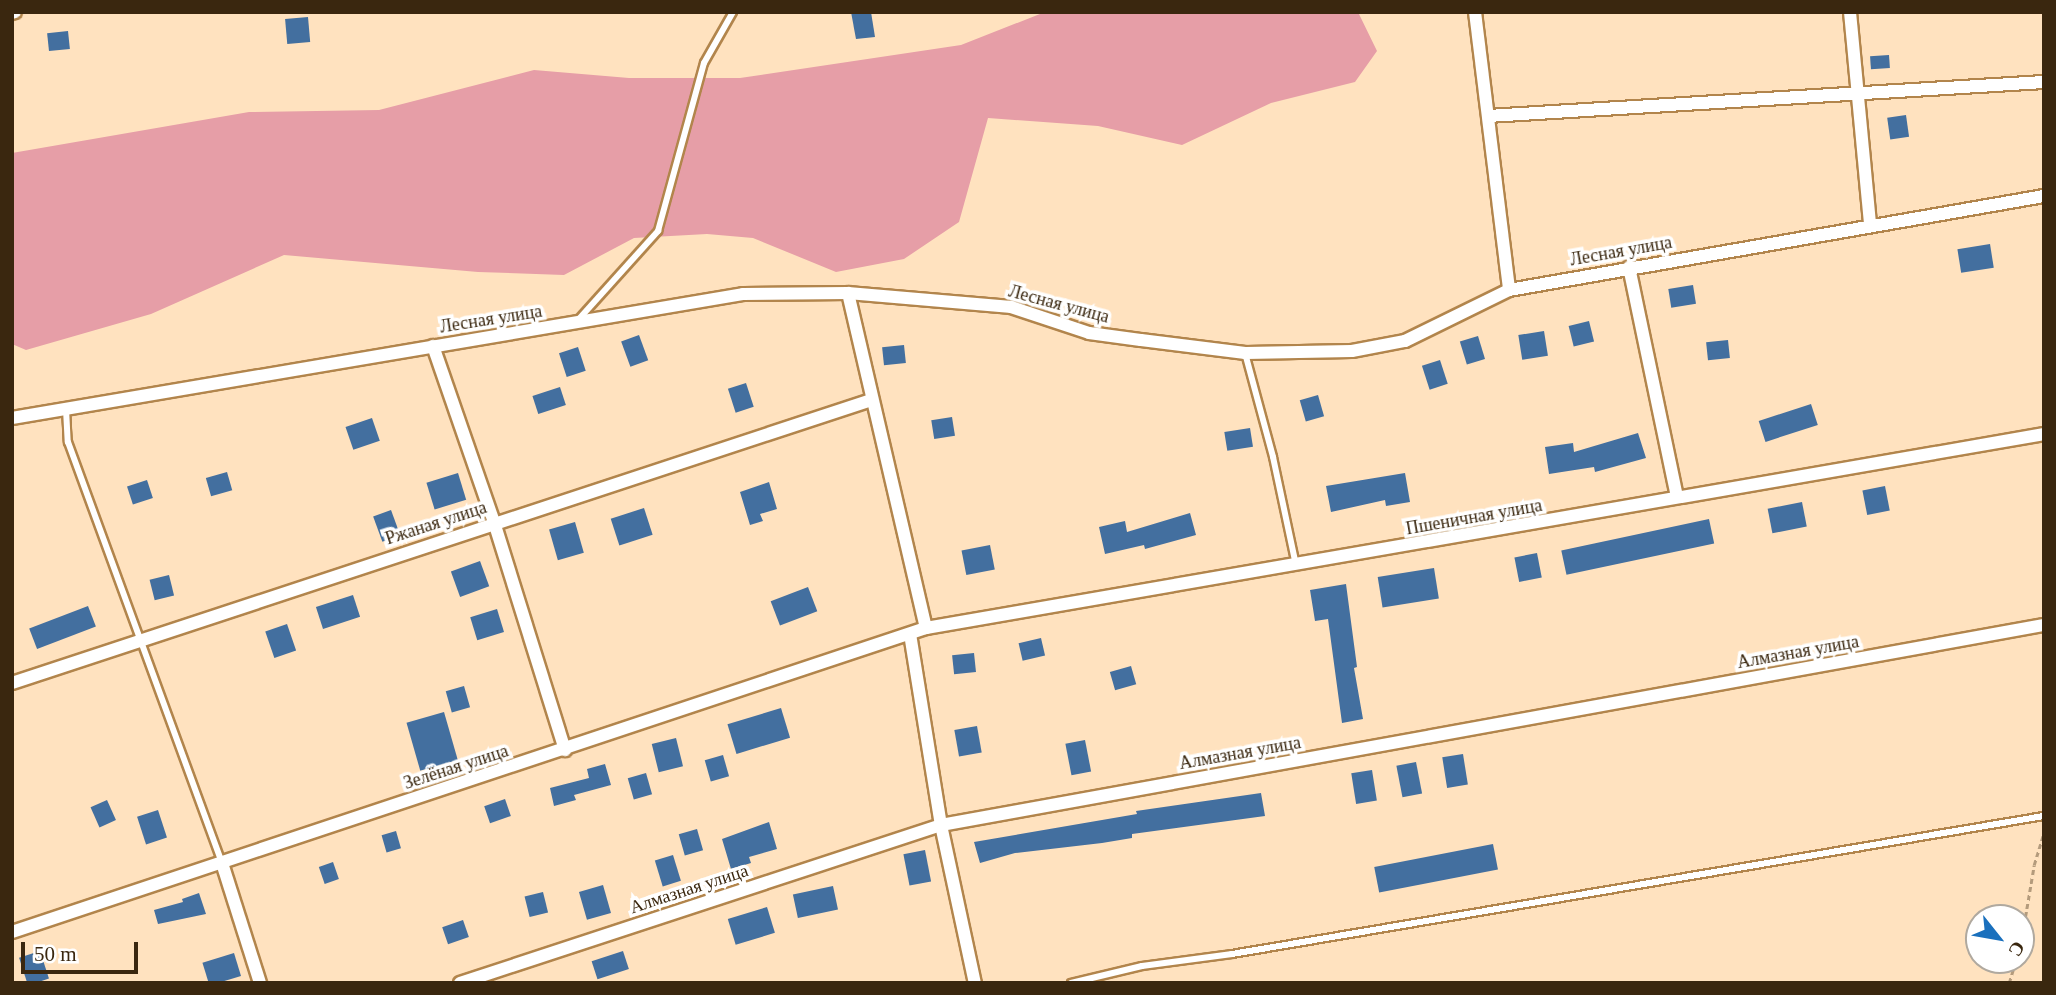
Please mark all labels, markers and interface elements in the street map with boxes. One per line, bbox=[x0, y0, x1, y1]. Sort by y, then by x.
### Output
street label: Лесная улица bbox=[1568, 231, 1674, 271]
street label: Лесная улица bbox=[1006, 280, 1112, 328]
street label: Лесная улица bbox=[438, 300, 544, 338]
street label: Пшеничная улица bbox=[1404, 494, 1544, 540]
street label: Ржаная улица bbox=[383, 496, 489, 550]
street label: Алмазная улица bbox=[1735, 631, 1861, 673]
street label: Алмазная улица bbox=[1177, 732, 1303, 774]
street label: Зелёная улица bbox=[401, 740, 511, 794]
street label: Алмазная улица bbox=[627, 860, 751, 918]
north arrow bbox=[1965, 904, 2035, 974]
scale bar bbox=[24, 928, 142, 972]
text: С bbox=[2004, 938, 2029, 960]
text: 50 m bbox=[34, 942, 77, 966]

